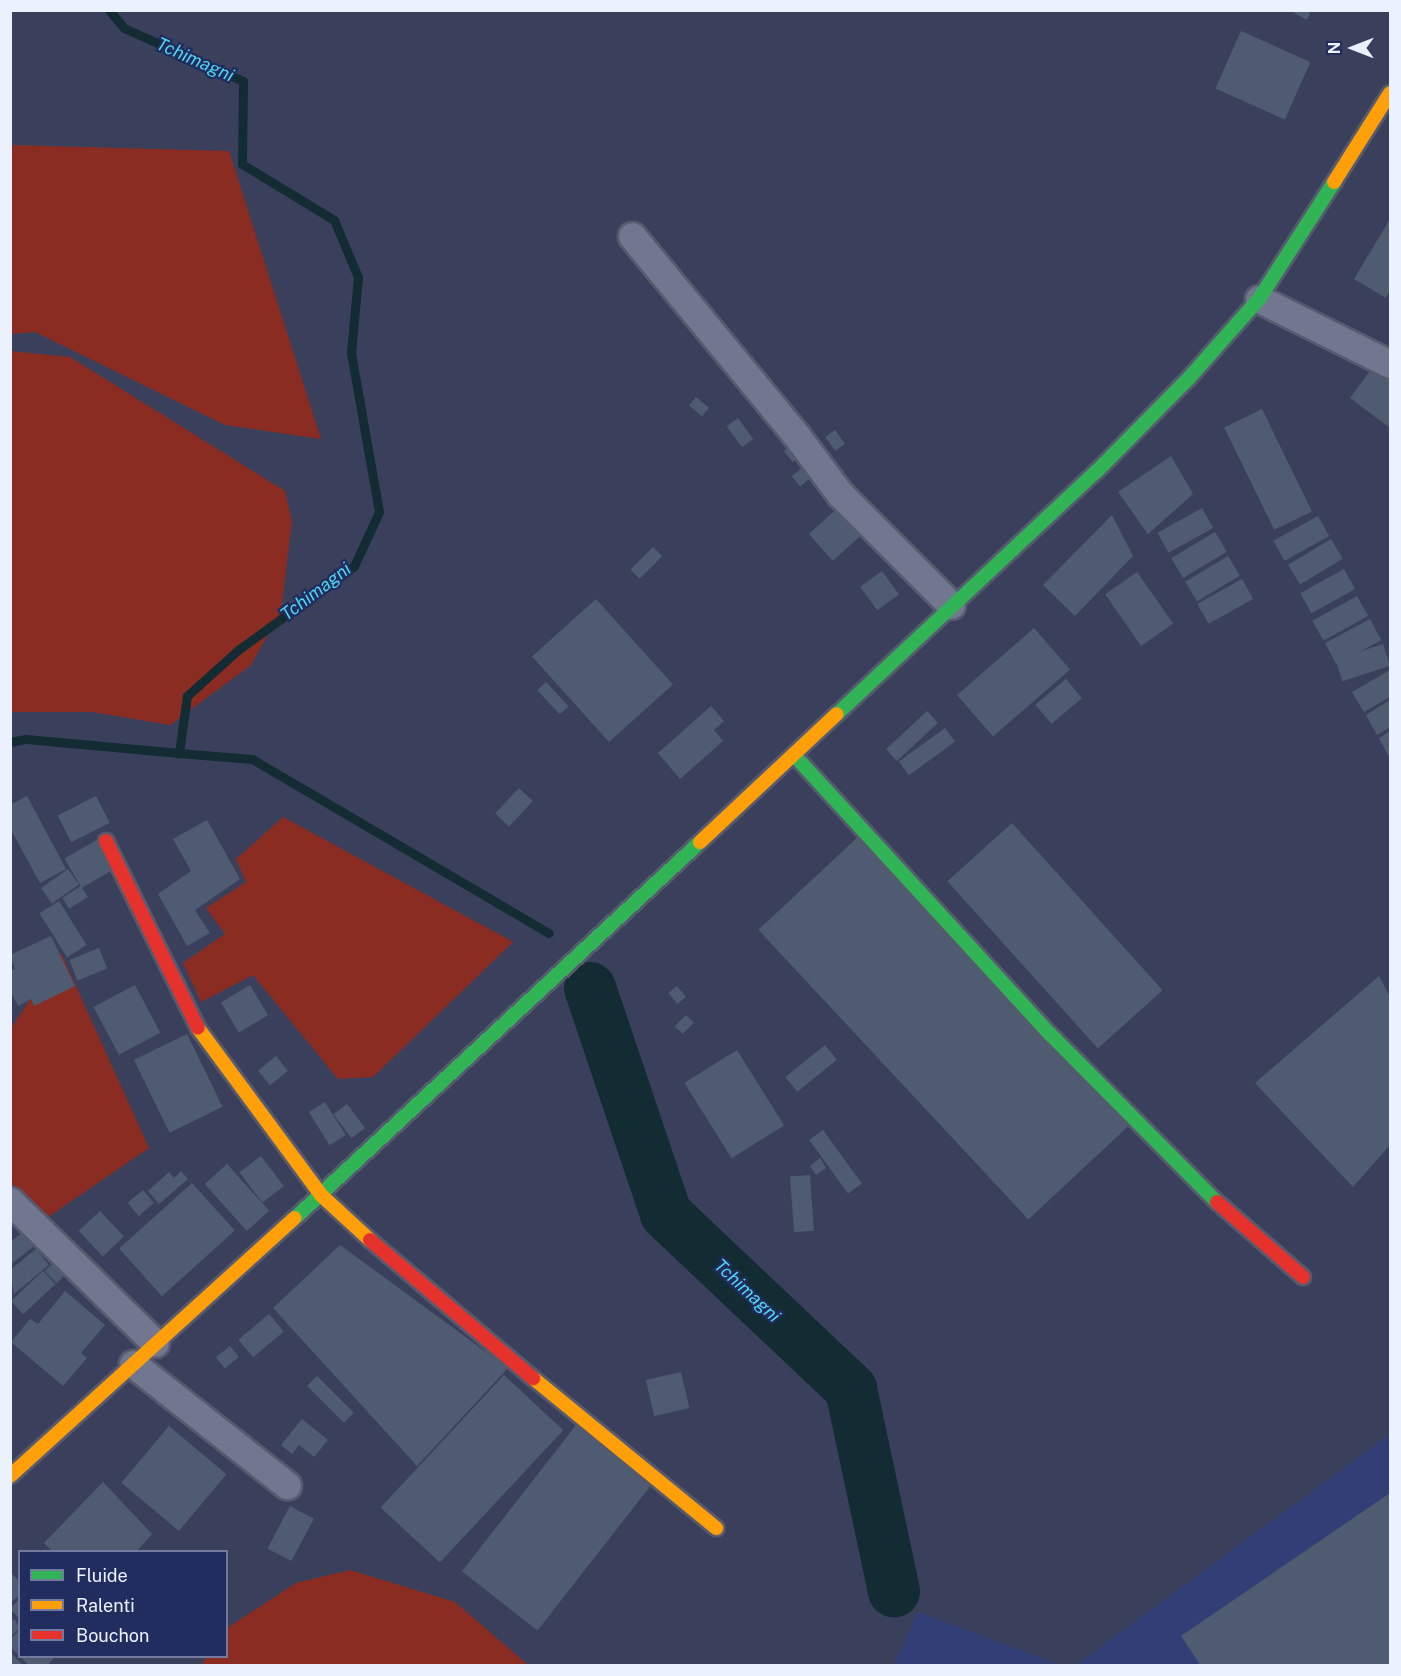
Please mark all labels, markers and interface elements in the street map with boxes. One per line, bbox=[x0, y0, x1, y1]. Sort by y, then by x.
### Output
north arrow bbox=[1323, 18, 1383, 78]
water label: Tchimagni bbox=[153, 33, 237, 87]
text: N bbox=[1325, 42, 1344, 54]
water label: Tchimagni bbox=[277, 559, 355, 625]
water label: Tchimagni bbox=[709, 1255, 785, 1327]
legend bbox=[18, 1550, 228, 1658]
text: Fluide bbox=[76, 1565, 128, 1586]
text: Ralenti bbox=[76, 1595, 135, 1616]
text: Bouchon bbox=[76, 1625, 149, 1646]

